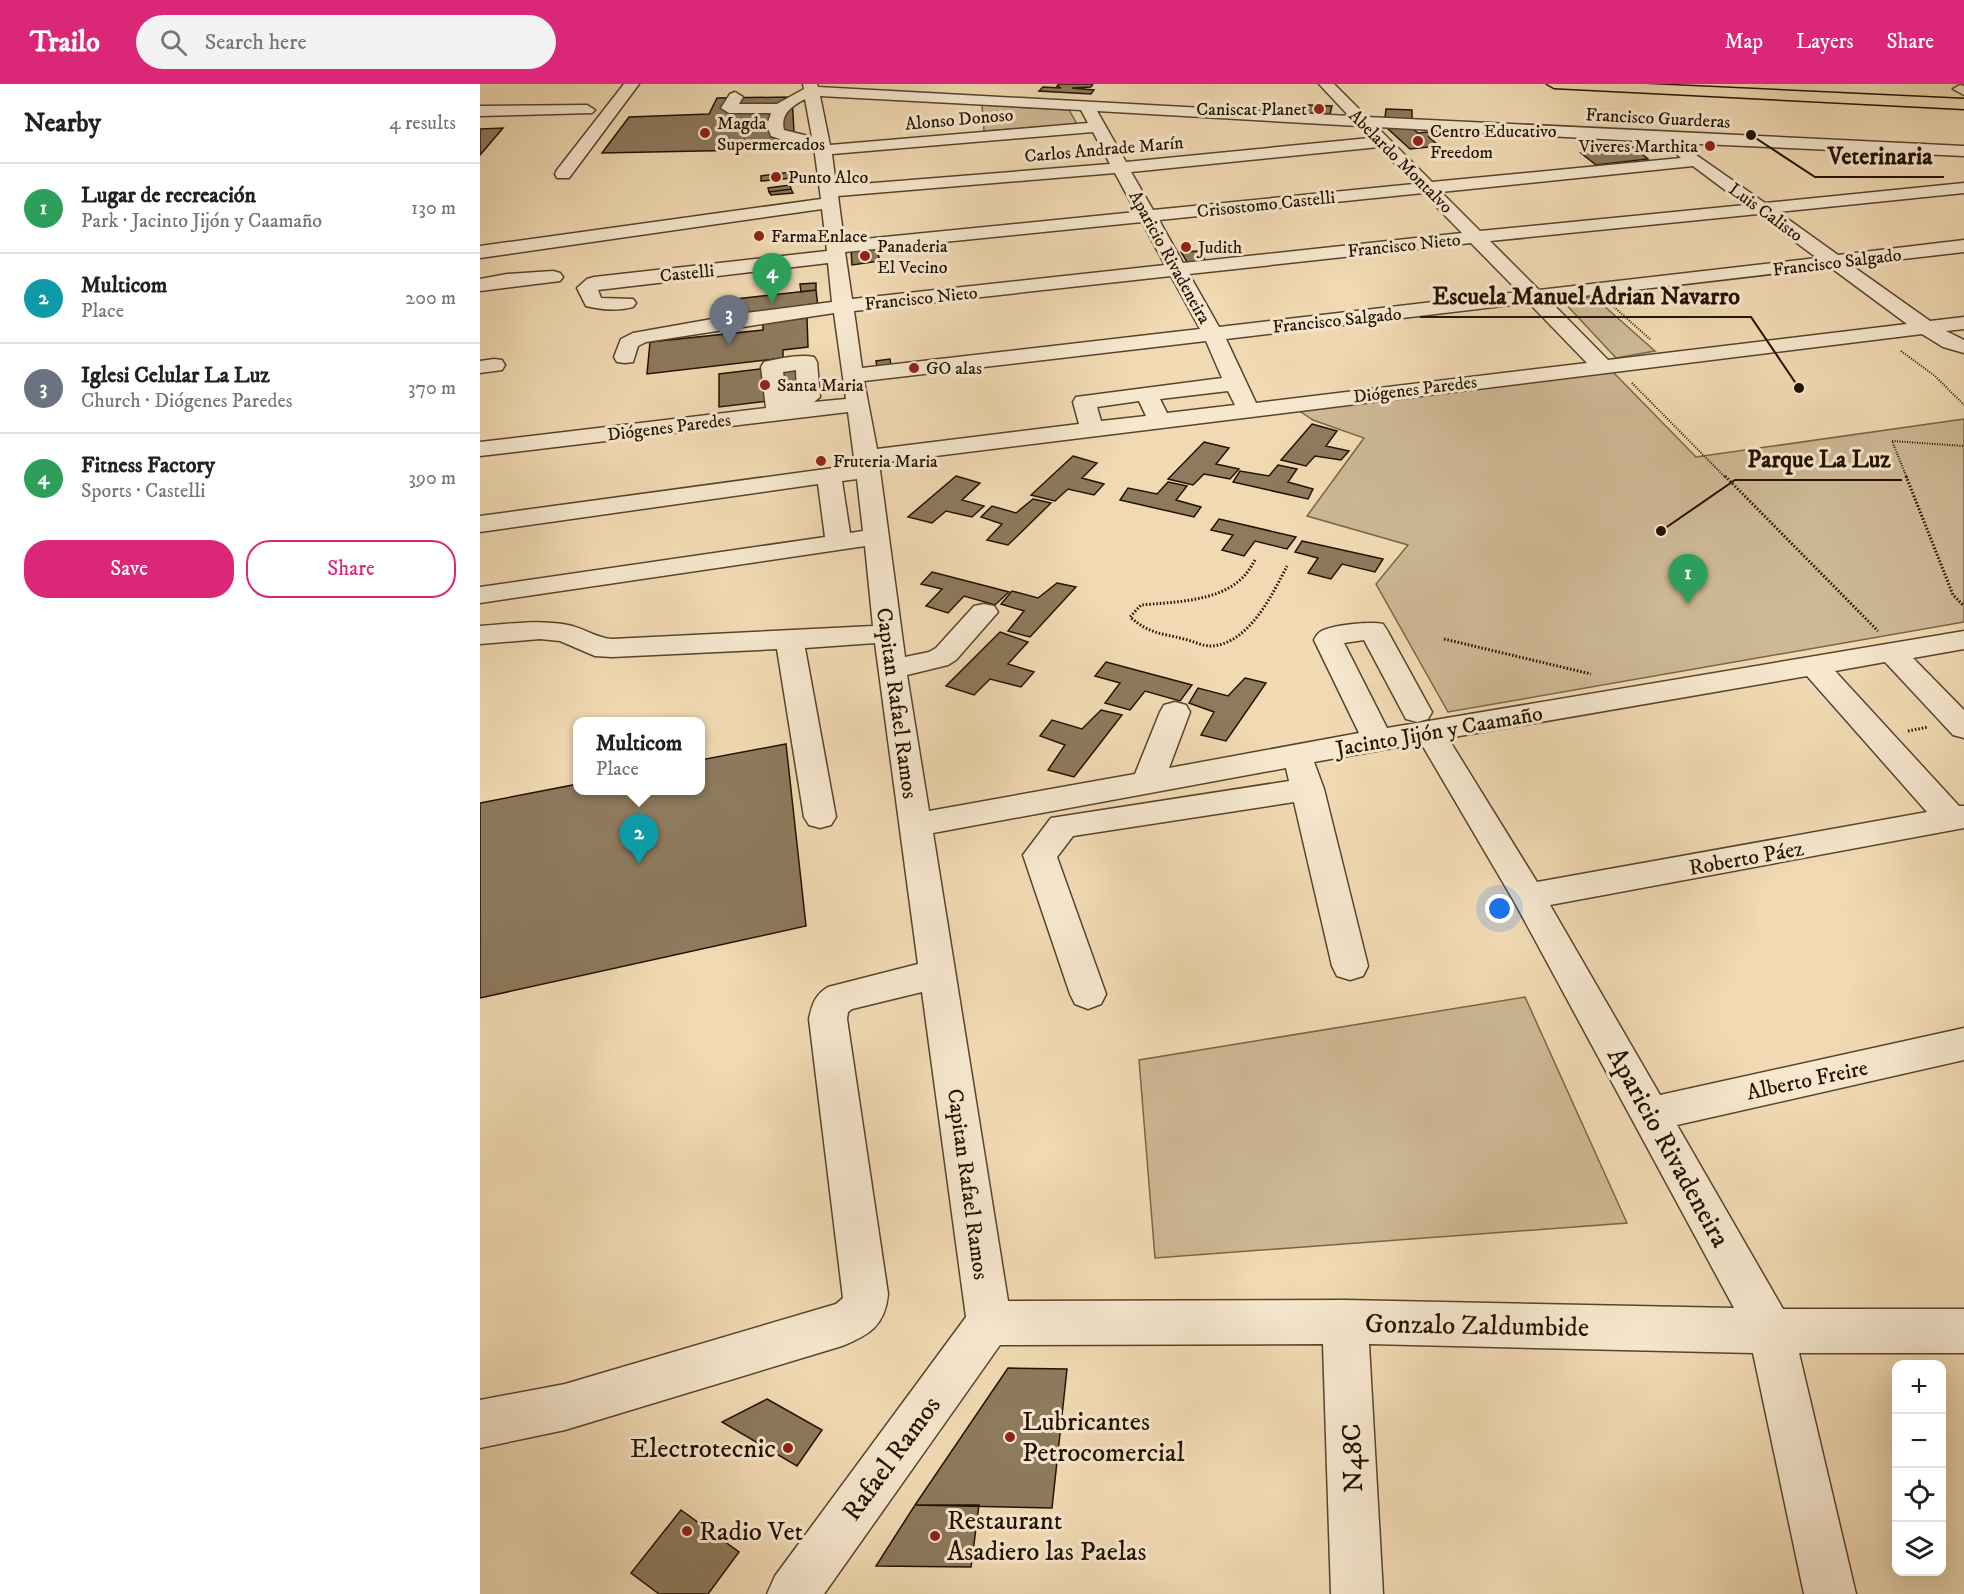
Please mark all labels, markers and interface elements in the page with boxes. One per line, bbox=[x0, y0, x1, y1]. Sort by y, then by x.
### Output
search box bbox=[136, 15, 556, 69]
text: Trailo bbox=[30, 25, 100, 60]
icon: search bbox=[157, 26, 190, 59]
text: Search here bbox=[205, 29, 307, 56]
text: Map bbox=[1724, 29, 1763, 55]
text: Layers bbox=[1796, 29, 1854, 55]
text: Share bbox=[1887, 29, 1934, 55]
place label: Caniscat Planet bbox=[1196, 99, 1307, 121]
marker: Caniscat Planet bbox=[1312, 102, 1326, 116]
street label: Alonso Donoso bbox=[904, 104, 1014, 136]
street label: Francisco Guarderas bbox=[1585, 104, 1731, 134]
street label: Abelardo Montalvo bbox=[1344, 105, 1457, 218]
text: Nearby bbox=[24, 107, 101, 140]
text: 4 results bbox=[389, 111, 456, 136]
place label: Magda Supermercados bbox=[717, 113, 825, 156]
place label: Centro Educativo Freedom bbox=[1430, 121, 1557, 164]
marker: Magda Supermercados bbox=[698, 126, 712, 140]
street label: Carlos Andrade Marín bbox=[1024, 132, 1185, 168]
marker: Centro Educativo Freedom bbox=[1411, 134, 1425, 148]
callout: Veterinaria bbox=[1815, 135, 1944, 177]
place label: Viveres Marthita bbox=[1578, 136, 1698, 158]
marker: Viveres Marthita bbox=[1703, 139, 1717, 153]
text: Veterinaria bbox=[1827, 142, 1933, 172]
place label: Punto Alco bbox=[788, 167, 868, 189]
marker: Punto Alco bbox=[769, 170, 783, 184]
street label: Luis Calisto bbox=[1724, 179, 1807, 247]
text: Lugar de recreación bbox=[81, 182, 256, 209]
street label: Aparicio Rivadeneira bbox=[1123, 187, 1215, 328]
street label: Crisostomo Castelli bbox=[1196, 187, 1336, 223]
text: 1 bbox=[40, 196, 47, 221]
text: 130 m bbox=[411, 196, 456, 221]
text: Park · Jacinto Jijón y Caamaño bbox=[81, 209, 322, 234]
place label: FarmaEnlace bbox=[771, 226, 867, 248]
marker: FarmaEnlace bbox=[752, 229, 766, 243]
street label: Francisco Nieto bbox=[1347, 229, 1462, 263]
place label: Panaderia El Vecino bbox=[877, 236, 948, 279]
place label: Judith bbox=[1196, 237, 1243, 259]
marker: Judith bbox=[1179, 240, 1193, 254]
street label: Francisco Salgado bbox=[1772, 244, 1903, 282]
marker: Panaderia El Vecino bbox=[858, 249, 872, 263]
pin: 4 bbox=[752, 254, 792, 303]
street label: Castelli bbox=[659, 260, 715, 288]
text: Multicom bbox=[81, 272, 167, 299]
callout: Escuela Manuel Adrian Navarro bbox=[1420, 275, 1751, 317]
street label: Francisco Nieto bbox=[864, 282, 979, 316]
text: Escuela Manuel Adrian Navarro bbox=[1432, 282, 1740, 312]
text: 2 bbox=[39, 286, 48, 311]
text: 200 m bbox=[405, 286, 456, 311]
pin: 3 bbox=[710, 296, 748, 345]
text: Place bbox=[81, 299, 124, 324]
street label: Francisco Salgado bbox=[1272, 303, 1403, 339]
place label: GO alas bbox=[926, 358, 982, 380]
marker: GO alas bbox=[907, 361, 921, 375]
text: Iglesi Celular La Luz bbox=[81, 362, 270, 389]
street label: Diógenes Paredes bbox=[1352, 371, 1478, 408]
place label: Santa Maria bbox=[777, 375, 864, 397]
text: 3 bbox=[40, 376, 47, 401]
text: 370 m bbox=[408, 376, 456, 401]
marker: Santa Maria bbox=[758, 378, 772, 392]
text: Church · Diógenes Paredes bbox=[81, 389, 292, 414]
street label: Diógenes Paredes bbox=[606, 409, 732, 446]
callout: Parque La Luz bbox=[1735, 438, 1902, 480]
text: Parque La Luz bbox=[1747, 445, 1891, 475]
place label: Fruteria Maria bbox=[833, 451, 938, 473]
text: Fitness Factory bbox=[81, 452, 215, 479]
marker: Fruteria Maria bbox=[814, 454, 828, 468]
text: 4 bbox=[38, 466, 49, 491]
text: 390 m bbox=[408, 466, 456, 491]
text: Sports · Castelli bbox=[81, 479, 205, 504]
button: Save bbox=[24, 540, 234, 598]
button: Share bbox=[246, 540, 456, 598]
pin: 1 bbox=[1668, 554, 1708, 604]
street label: Capitan Rafael Ramos bbox=[870, 606, 923, 800]
street label: Jacinto Jijón y Caamaño bbox=[1332, 700, 1545, 763]
popup bbox=[573, 717, 705, 795]
text: Multicom bbox=[596, 730, 682, 757]
text: Place bbox=[596, 757, 639, 782]
pin: 2 bbox=[620, 814, 658, 864]
street label: Roberto Páez bbox=[1687, 835, 1806, 882]
your location bbox=[1485, 894, 1514, 923]
street label: Aparicio Rivadeneira bbox=[1599, 1042, 1737, 1254]
street label: Alberto Freire bbox=[1744, 1054, 1870, 1106]
street label: Capitan Rafael Ramos bbox=[941, 1087, 994, 1281]
street label: Gonzalo Zaldumbide bbox=[1365, 1307, 1589, 1345]
map controls bbox=[1892, 1360, 1946, 1576]
button: + bbox=[1892, 1360, 1946, 1414]
street label: Rafael Ramos bbox=[835, 1389, 949, 1528]
place label: Lubricantes Petrocomercial bbox=[1022, 1405, 1185, 1470]
button: − bbox=[1892, 1414, 1946, 1468]
street label: N48C bbox=[1335, 1423, 1371, 1493]
marker: Lubricantes Petrocomercial bbox=[1003, 1430, 1017, 1444]
place label: Electrotecnic bbox=[630, 1432, 776, 1466]
marker: Electrotecnic bbox=[781, 1441, 795, 1455]
button: locate bbox=[1892, 1468, 1946, 1522]
place label: Restaurant Asadiero las Paelas bbox=[947, 1504, 1147, 1569]
place label: Radio Vet bbox=[699, 1515, 804, 1549]
button: layers bbox=[1892, 1522, 1946, 1576]
marker: Radio Vet bbox=[680, 1524, 694, 1538]
marker: Restaurant Asadiero las Paelas bbox=[928, 1529, 942, 1543]

